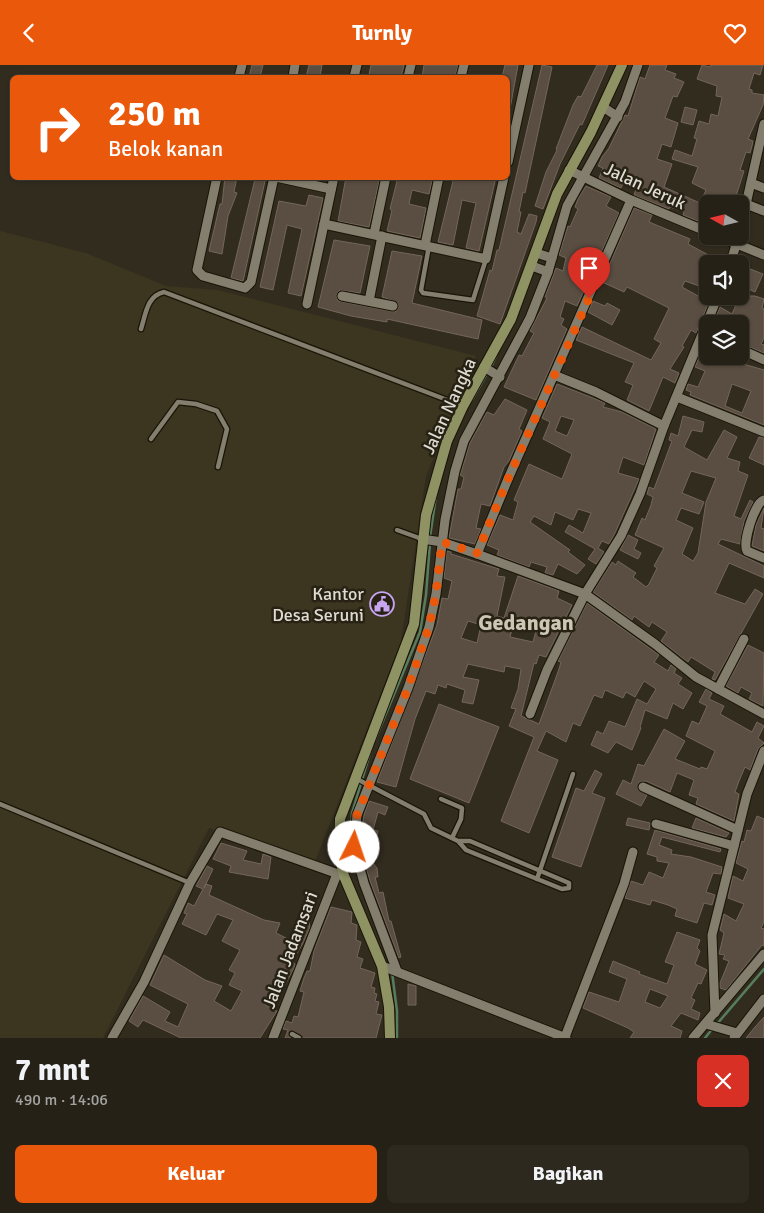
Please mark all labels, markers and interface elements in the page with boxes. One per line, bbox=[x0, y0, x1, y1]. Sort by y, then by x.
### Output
icon: back bbox=[15, 19, 43, 47]
text: Turnly bbox=[352, 19, 412, 46]
icon: heart bbox=[721, 19, 749, 47]
text: 250 m bbox=[108, 92, 201, 135]
icon: right bbox=[25, 95, 90, 160]
text: Belok kanan bbox=[108, 135, 223, 162]
street label: Jalan Jeruk bbox=[601, 158, 689, 214]
north arrow bbox=[699, 195, 749, 245]
map controls bbox=[699, 195, 749, 365]
pin bbox=[568, 247, 610, 298]
icon: arrive bbox=[575, 254, 603, 282]
button: sound bbox=[699, 255, 749, 305]
button: layers bbox=[699, 315, 749, 365]
street label: Jalan Nangka bbox=[417, 354, 481, 458]
place label: Kantor Desa Seruni bbox=[272, 583, 364, 626]
public building icon: Kantor Desa Seruni bbox=[369, 591, 395, 617]
district label: Gedangan bbox=[478, 609, 574, 636]
position arrow bbox=[327, 820, 379, 872]
street label: Jalan Jadamsari bbox=[258, 888, 322, 1012]
text: 7 mnt bbox=[15, 1052, 90, 1089]
button: close bbox=[697, 1055, 749, 1107]
text: 490 m · 14:06 bbox=[15, 1090, 108, 1110]
button: Keluar bbox=[15, 1145, 377, 1203]
button: Bagikan bbox=[387, 1145, 749, 1203]

